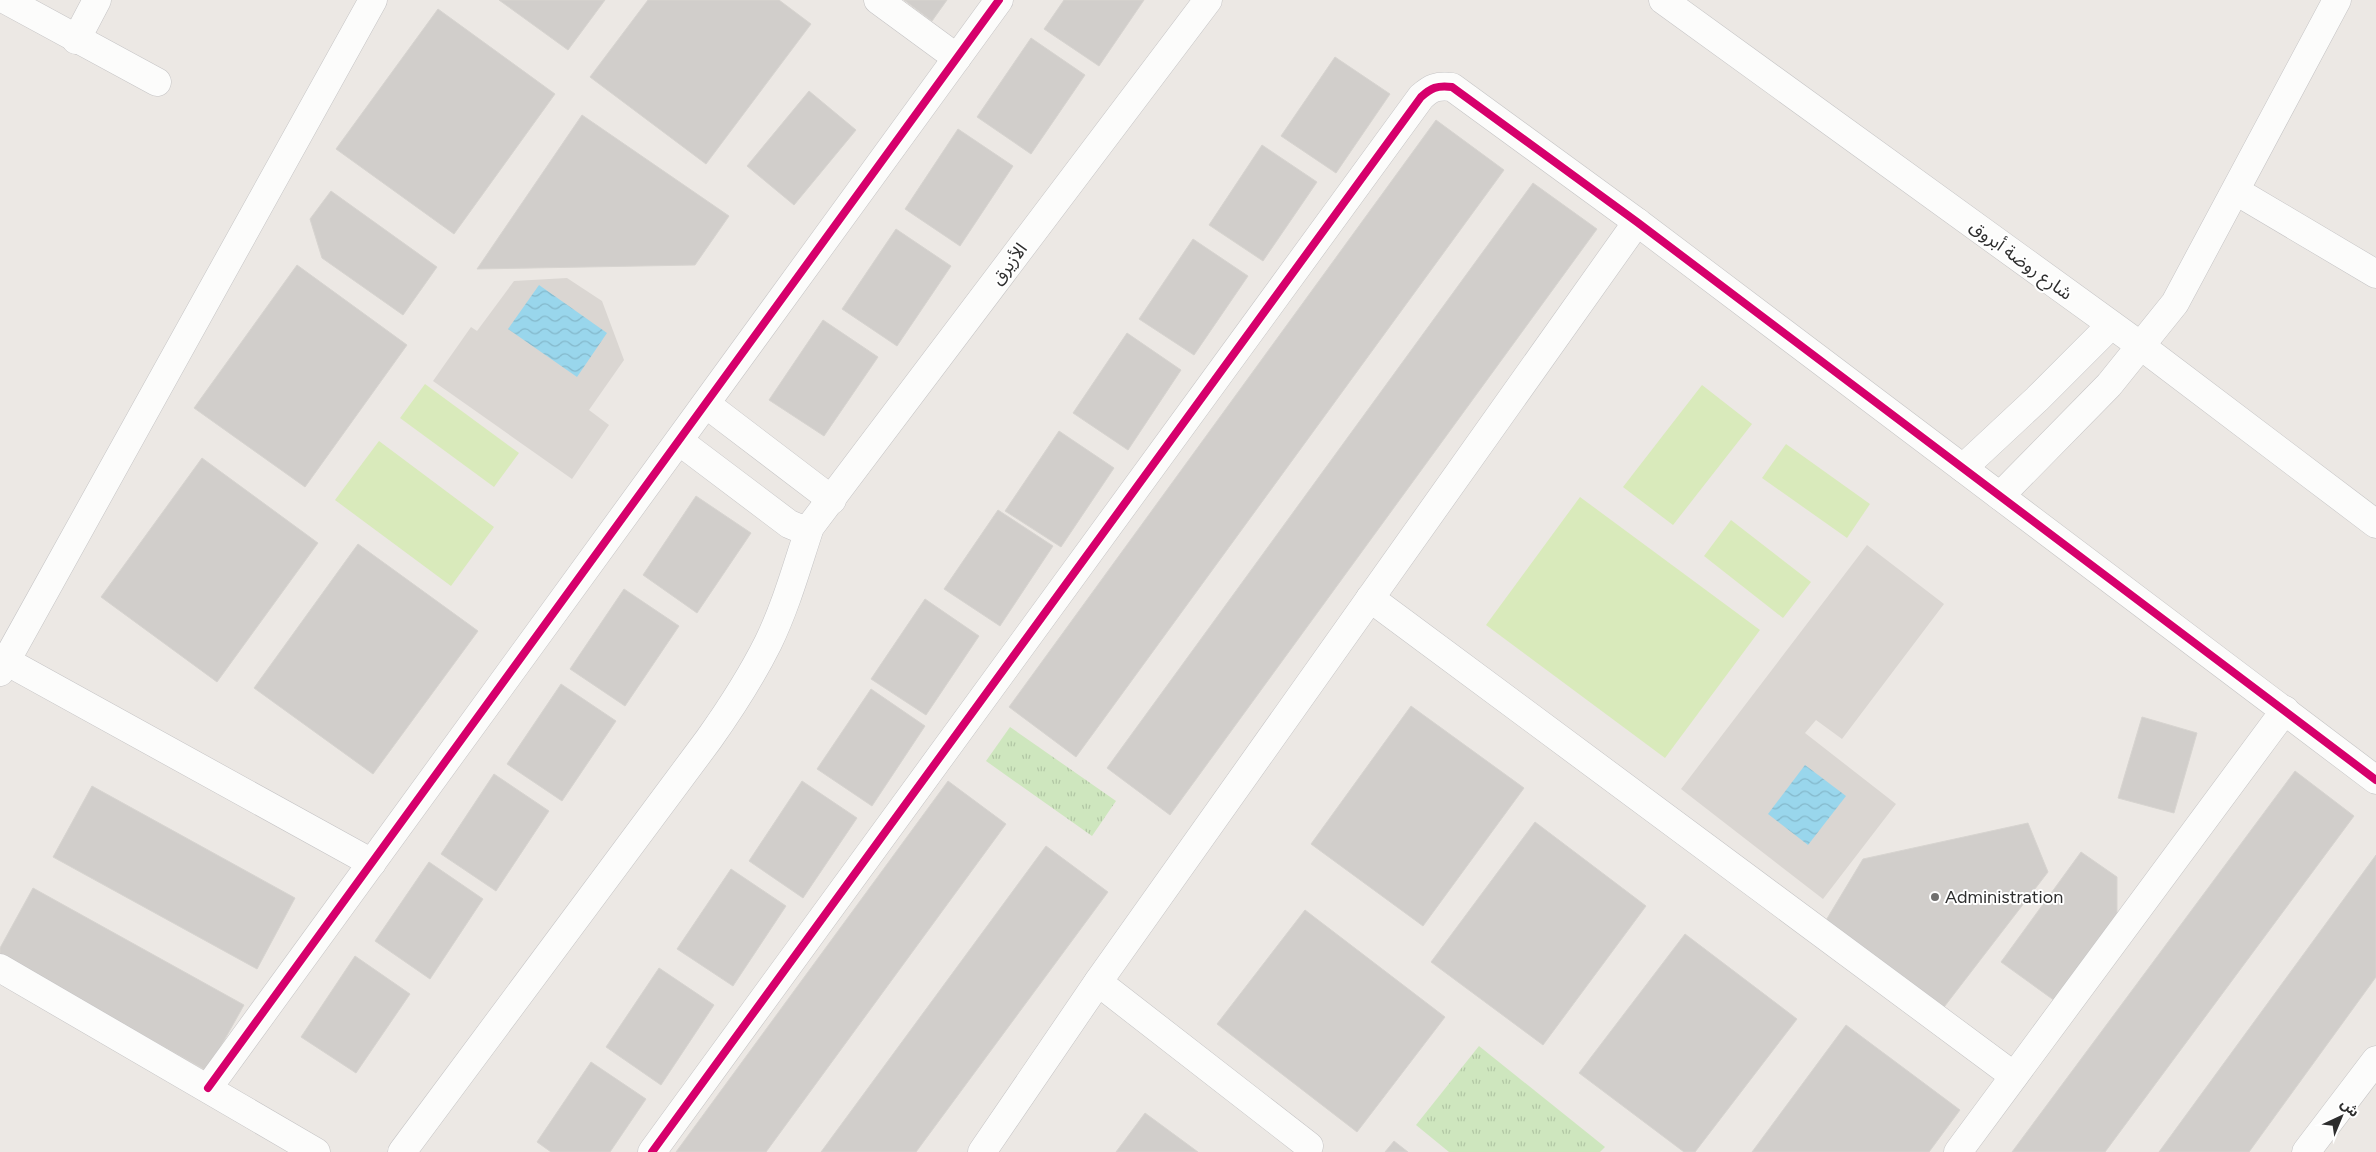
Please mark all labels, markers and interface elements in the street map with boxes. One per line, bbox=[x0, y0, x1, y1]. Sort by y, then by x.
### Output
street label: شارع روضة أبروق bbox=[1963, 215, 2077, 307]
street label: الأزيرق bbox=[986, 239, 1032, 289]
place label: Administration bbox=[1945, 886, 2063, 908]
marker: Administration bbox=[1929, 891, 1941, 903]
north arrow bbox=[2316, 1092, 2366, 1142]
text: ش bbox=[2337, 1095, 2362, 1121]

